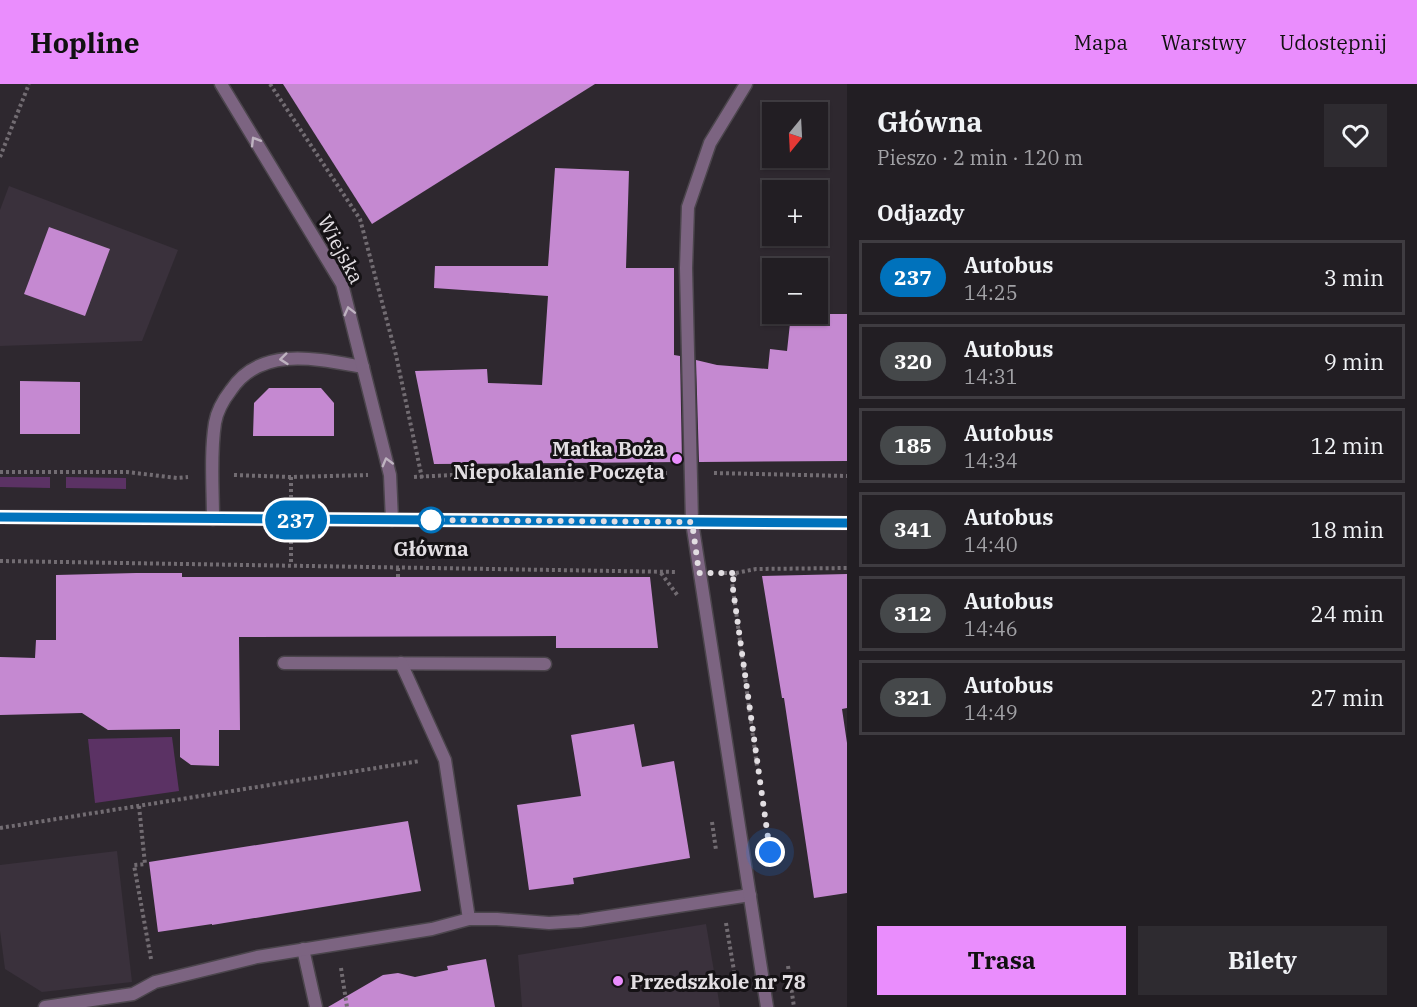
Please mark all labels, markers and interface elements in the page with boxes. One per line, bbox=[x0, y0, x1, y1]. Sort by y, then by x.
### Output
text: Hopline bbox=[30, 24, 140, 61]
text: Mapa bbox=[1074, 28, 1128, 56]
text: Warstwy bbox=[1161, 28, 1246, 56]
text: Udostępnij bbox=[1279, 28, 1387, 56]
north arrow bbox=[762, 102, 828, 168]
map controls bbox=[762, 102, 828, 324]
text: Główna bbox=[877, 103, 983, 140]
button: heart bbox=[1324, 104, 1387, 167]
one-way arrow bbox=[251, 137, 263, 147]
text: Pieszo · 2 min · 120 m bbox=[877, 144, 1083, 171]
button: + bbox=[762, 180, 828, 246]
text: Odjazdy bbox=[877, 198, 965, 227]
street label: Wiejska bbox=[312, 210, 370, 288]
text: Autobus bbox=[964, 250, 1053, 279]
button: − bbox=[762, 258, 828, 324]
text: 237 bbox=[894, 263, 932, 291]
text: 3 min bbox=[1324, 263, 1384, 292]
text: 14:25 bbox=[964, 279, 1018, 306]
one-way arrow bbox=[343, 306, 356, 316]
text: Autobus bbox=[964, 334, 1053, 363]
text: 320 bbox=[894, 347, 932, 375]
text: 9 min bbox=[1324, 347, 1384, 376]
one-way arrow bbox=[279, 352, 289, 365]
text: 14:31 bbox=[964, 363, 1018, 390]
text: Autobus bbox=[964, 418, 1053, 447]
text: 185 bbox=[894, 431, 932, 459]
text: 12 min bbox=[1311, 431, 1384, 460]
place label: Matka Boża Niepokalanie Poczęta bbox=[453, 435, 665, 485]
text: 14:34 bbox=[964, 447, 1018, 474]
marker: Matka Boża Niepokalanie Poczęta bbox=[670, 452, 684, 466]
one-way arrow bbox=[382, 457, 395, 467]
line badge: 237 bbox=[262, 500, 330, 540]
text: Autobus bbox=[964, 502, 1053, 531]
text: 237 bbox=[277, 506, 315, 534]
marker: Główna bbox=[418, 507, 444, 533]
text: 341 bbox=[894, 515, 932, 543]
text: 18 min bbox=[1311, 515, 1384, 544]
text: 14:40 bbox=[964, 531, 1018, 558]
place label: Główna bbox=[393, 535, 469, 562]
text: Autobus bbox=[964, 586, 1053, 615]
text: 312 bbox=[894, 599, 932, 627]
text: 24 min bbox=[1311, 599, 1384, 628]
text: 14:46 bbox=[964, 615, 1018, 642]
text: Autobus bbox=[964, 670, 1053, 699]
text: 321 bbox=[894, 683, 932, 711]
text: 27 min bbox=[1311, 683, 1384, 712]
text: 14:49 bbox=[964, 699, 1018, 726]
your location bbox=[755, 837, 785, 867]
button: Trasa bbox=[877, 926, 1126, 995]
button: Bilety bbox=[1138, 926, 1387, 995]
place label: Przedszkole nr 78 bbox=[630, 968, 806, 995]
marker: Przedszkole nr 78 bbox=[611, 974, 625, 988]

